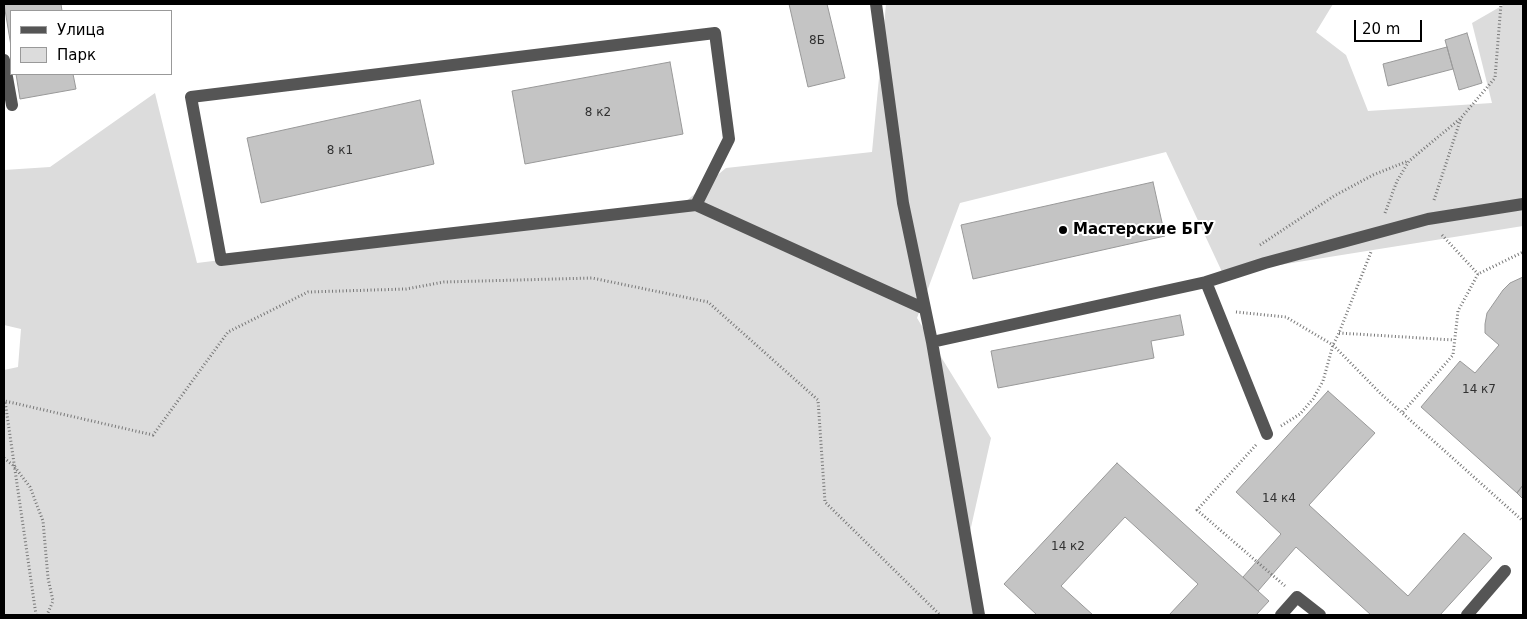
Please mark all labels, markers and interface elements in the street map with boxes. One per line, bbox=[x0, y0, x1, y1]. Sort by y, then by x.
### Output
legend bbox=[10, 10, 172, 75]
scale bar bbox=[1357, 10, 1424, 42]
text: 20 m bbox=[1362, 20, 1400, 38]
text: Улица bbox=[57, 21, 105, 39]
house number: 8Б bbox=[809, 34, 825, 48]
text: Парк bbox=[57, 46, 96, 64]
house number: 8 к2 bbox=[585, 106, 611, 120]
house number: 8 к1 bbox=[327, 144, 353, 158]
place label: Мастерские БГУ bbox=[1073, 221, 1214, 239]
marker: Мастерские БГУ bbox=[1057, 224, 1069, 236]
house number: 14 к7 bbox=[1462, 383, 1496, 397]
house number: 14 к4 bbox=[1262, 492, 1296, 506]
house number: 14 к2 bbox=[1051, 540, 1085, 554]

